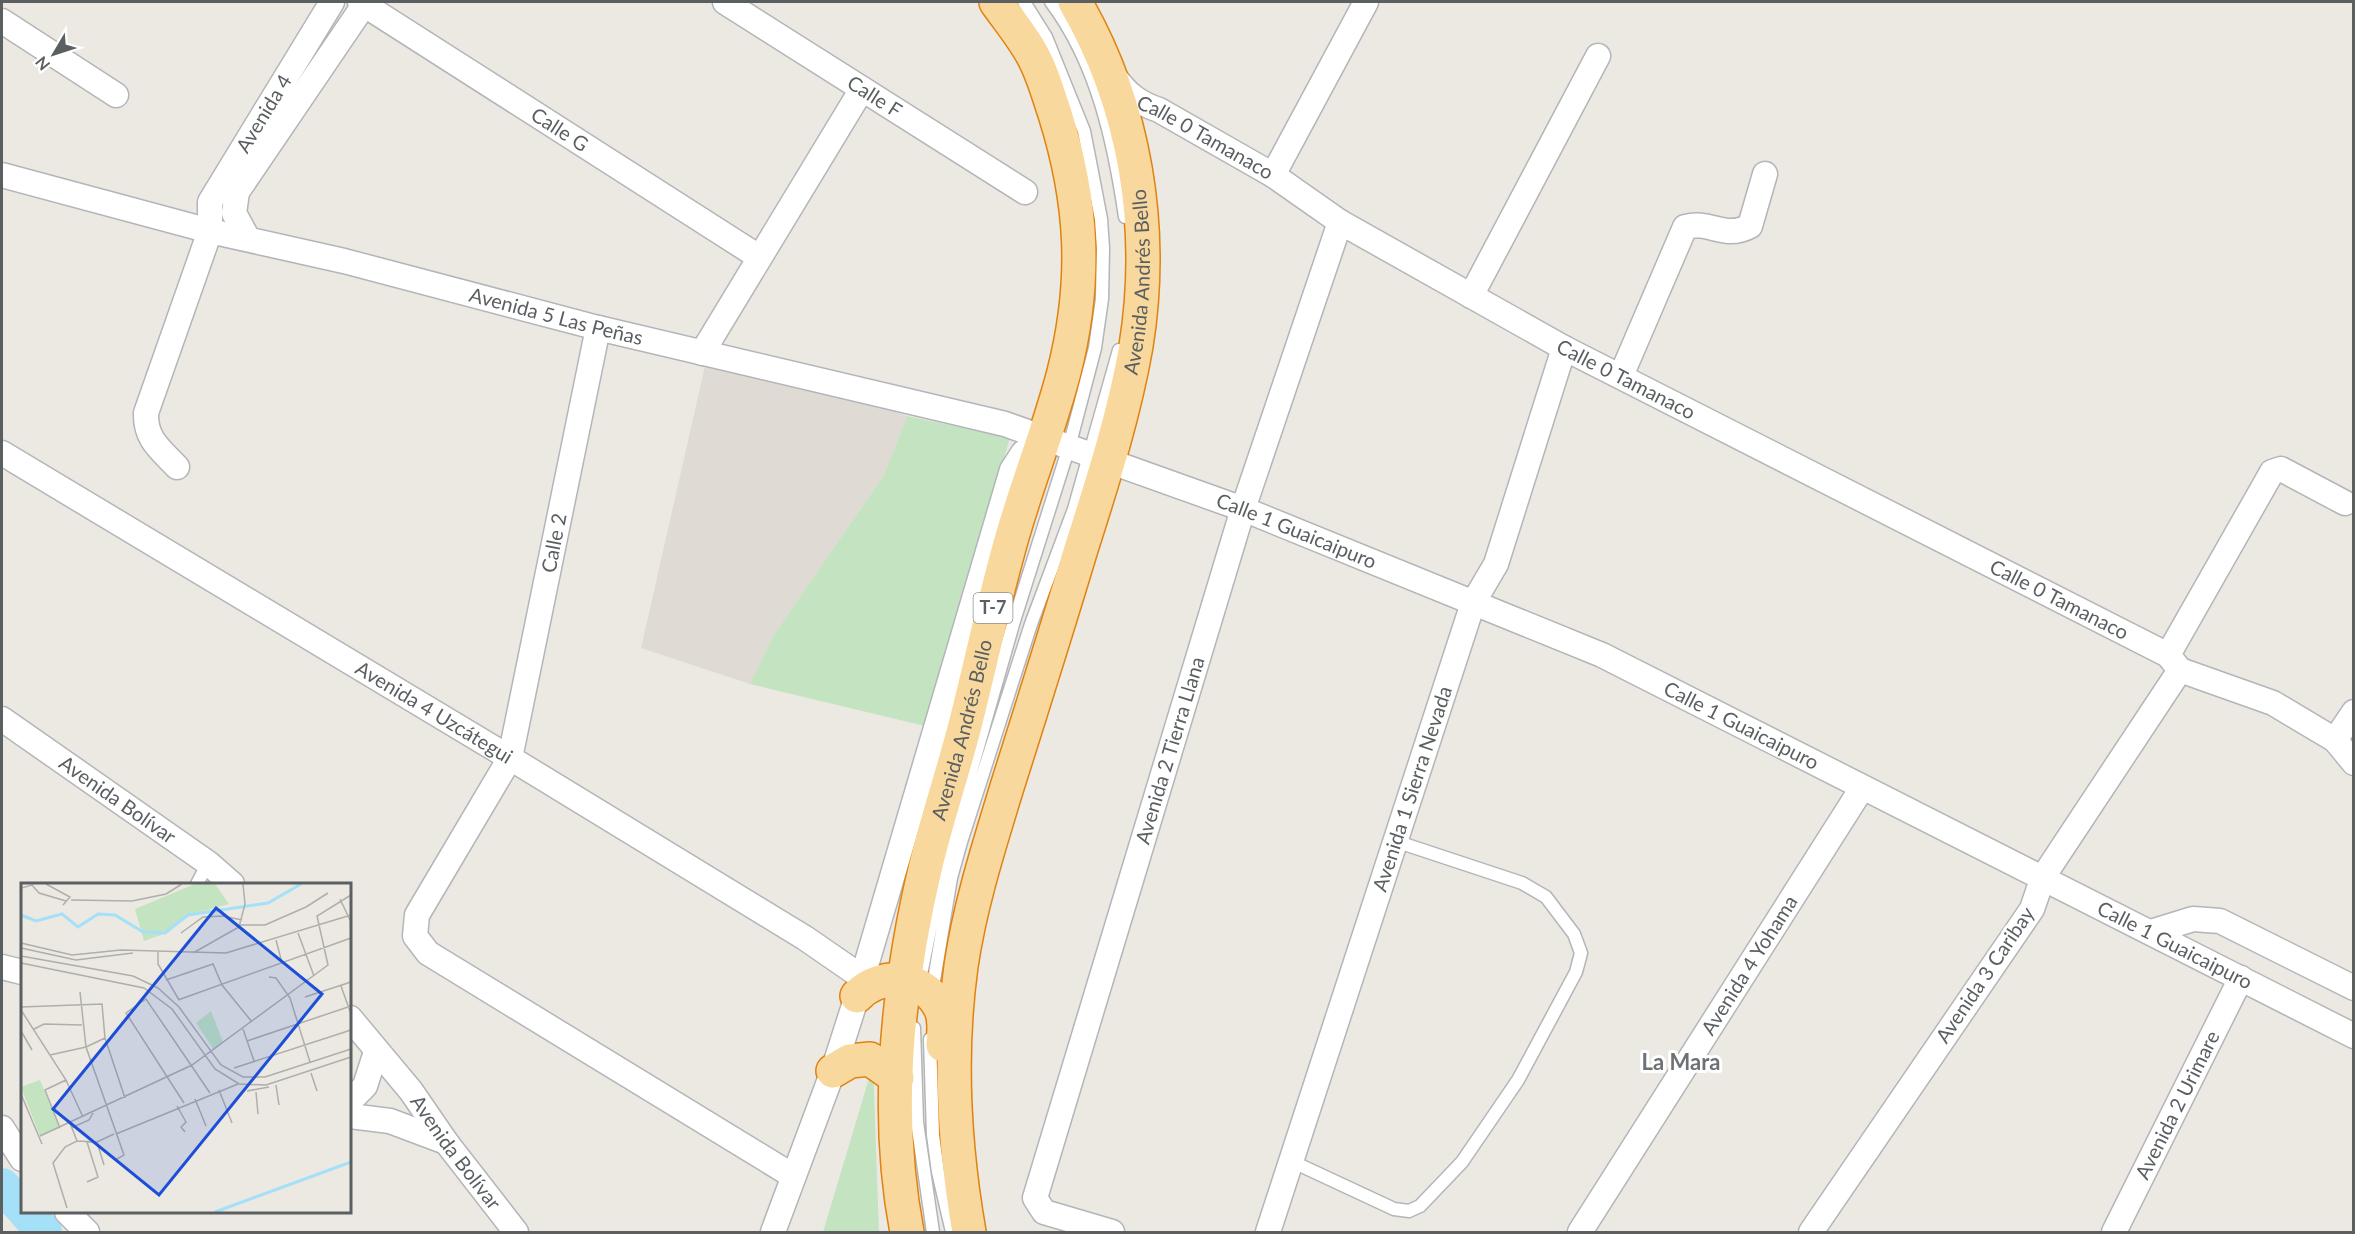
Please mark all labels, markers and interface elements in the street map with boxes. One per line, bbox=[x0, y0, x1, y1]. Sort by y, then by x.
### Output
north arrow bbox=[24, 24, 84, 84]
text: N bbox=[31, 53, 53, 75]
street label: Avenida 4 bbox=[230, 69, 296, 157]
street label: Calle F bbox=[843, 70, 907, 122]
street label: Calle 0 Tamanaco bbox=[1133, 89, 1278, 184]
street label: Calle G bbox=[527, 102, 593, 156]
street label: Avenida Andrés Bello bbox=[1118, 188, 1154, 377]
street label: Avenida 5 Las Peñas bbox=[467, 282, 645, 349]
street label: Calle 0 Tamanaco bbox=[1553, 333, 1700, 424]
street label: Calle 1 Guaicaipuro bbox=[1213, 487, 1380, 573]
street label: Calle 2 bbox=[536, 511, 571, 575]
street label: Calle 0 Tamanaco bbox=[1986, 554, 2133, 644]
road number: T-7 bbox=[974, 593, 1012, 623]
street label: Avenida Andrés Bello bbox=[925, 637, 996, 823]
street label: Avenida 2 Tierra Llana bbox=[1130, 654, 1209, 847]
street label: Avenida 4 Uzcátegui bbox=[352, 655, 518, 768]
street label: Calle 1 Guaicaipuro bbox=[1660, 675, 1823, 774]
street label: Avenida 1 Sierra Nevada bbox=[1367, 683, 1456, 894]
street label: Avenida Bolívar bbox=[55, 750, 182, 848]
inset map bbox=[21, 883, 351, 1213]
street label: Avenida 4 Yohama bbox=[1695, 890, 1802, 1039]
street label: Calle 1 Guaicaipuro bbox=[2094, 895, 2257, 994]
street label: Avenida 3 Caribay bbox=[1930, 901, 2039, 1047]
street label: Avenida 2 Urimare bbox=[2129, 1026, 2224, 1183]
district label: La Mara bbox=[1642, 1048, 1720, 1075]
street label: Avenida Bolívar bbox=[406, 1090, 507, 1214]

